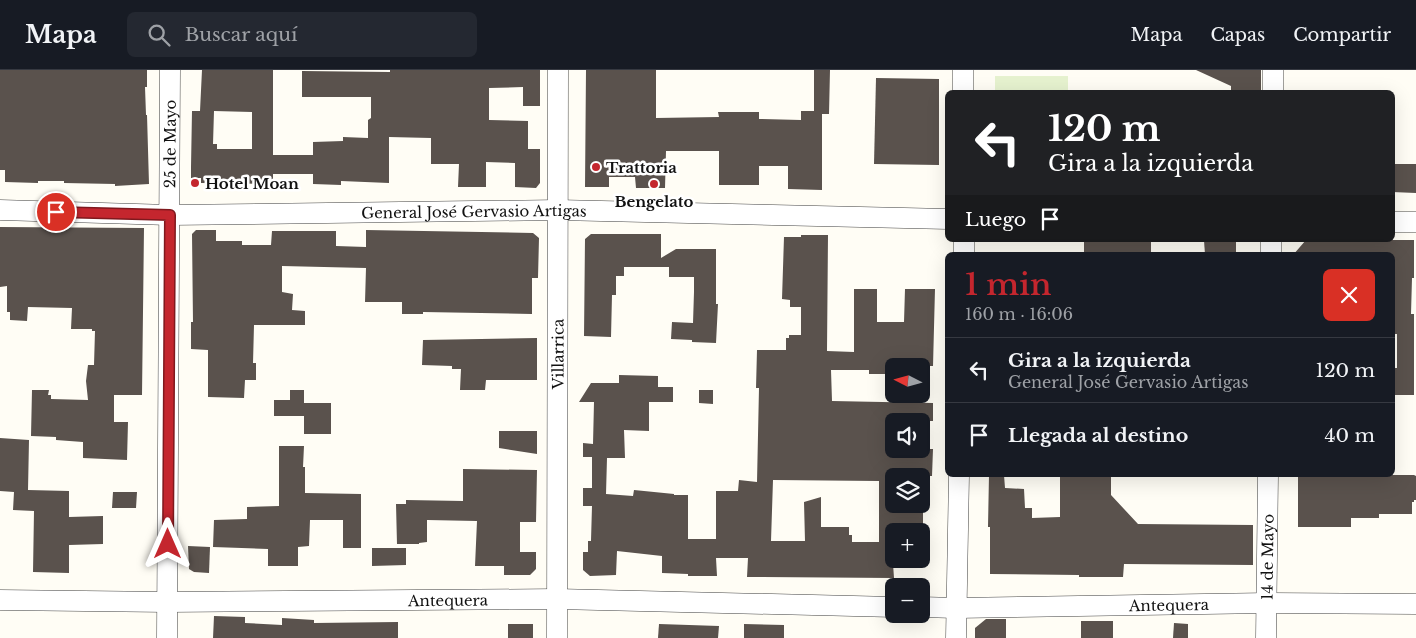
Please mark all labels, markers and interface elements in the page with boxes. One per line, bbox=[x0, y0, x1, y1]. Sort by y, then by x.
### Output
search box bbox=[127, 12, 477, 57]
text: Mapa bbox=[25, 20, 97, 49]
icon: search bbox=[145, 21, 173, 49]
text: Buscar aquí bbox=[185, 23, 297, 46]
text: Mapa bbox=[1131, 24, 1182, 46]
text: Capas bbox=[1210, 24, 1265, 46]
text: Compartir bbox=[1293, 24, 1391, 46]
street label: 25 de Mayo bbox=[160, 99, 179, 188]
text: 120 m bbox=[1048, 107, 1161, 150]
icon: left bbox=[965, 110, 1030, 175]
text: Gira a la izquierda bbox=[1048, 150, 1253, 177]
place label: Trattoria bbox=[606, 158, 677, 177]
marker: Trattoria bbox=[590, 161, 602, 173]
place label: Hotel Moan bbox=[205, 174, 299, 193]
marker: Hotel Moan bbox=[189, 177, 201, 189]
marker: Bengelato bbox=[648, 178, 660, 190]
pin bbox=[35, 191, 77, 233]
place label: Bengelato bbox=[614, 192, 694, 211]
icon: arrive bbox=[42, 198, 70, 226]
street label: General José Gervasio Artigas bbox=[361, 200, 587, 222]
icon: arrive bbox=[1036, 205, 1064, 233]
text: Luego bbox=[965, 208, 1026, 231]
text: 1 min bbox=[965, 266, 1051, 303]
button: close bbox=[1323, 269, 1375, 321]
text: 160 m · 16:06 bbox=[965, 304, 1073, 324]
street label: Villarrica bbox=[548, 318, 567, 390]
text: Gira a la izquierda bbox=[1008, 349, 1191, 372]
icon: left bbox=[965, 356, 993, 384]
north arrow bbox=[885, 358, 930, 402]
map controls bbox=[885, 358, 930, 623]
text: 120 m bbox=[1315, 359, 1375, 382]
text: General José Gervasio Artigas bbox=[1008, 372, 1248, 392]
button: sound bbox=[885, 413, 930, 458]
icon: arrive bbox=[965, 421, 993, 449]
text: Llegada al destino bbox=[1008, 424, 1188, 447]
text: 40 m bbox=[1324, 424, 1375, 447]
button: layers bbox=[885, 468, 930, 513]
street label: 14 de Mayo bbox=[1257, 514, 1277, 600]
position arrow bbox=[141, 517, 193, 569]
button: + bbox=[885, 523, 930, 568]
button: − bbox=[885, 578, 930, 623]
street label: Antequera bbox=[407, 590, 489, 610]
street label: Antequera bbox=[1128, 594, 1210, 615]

